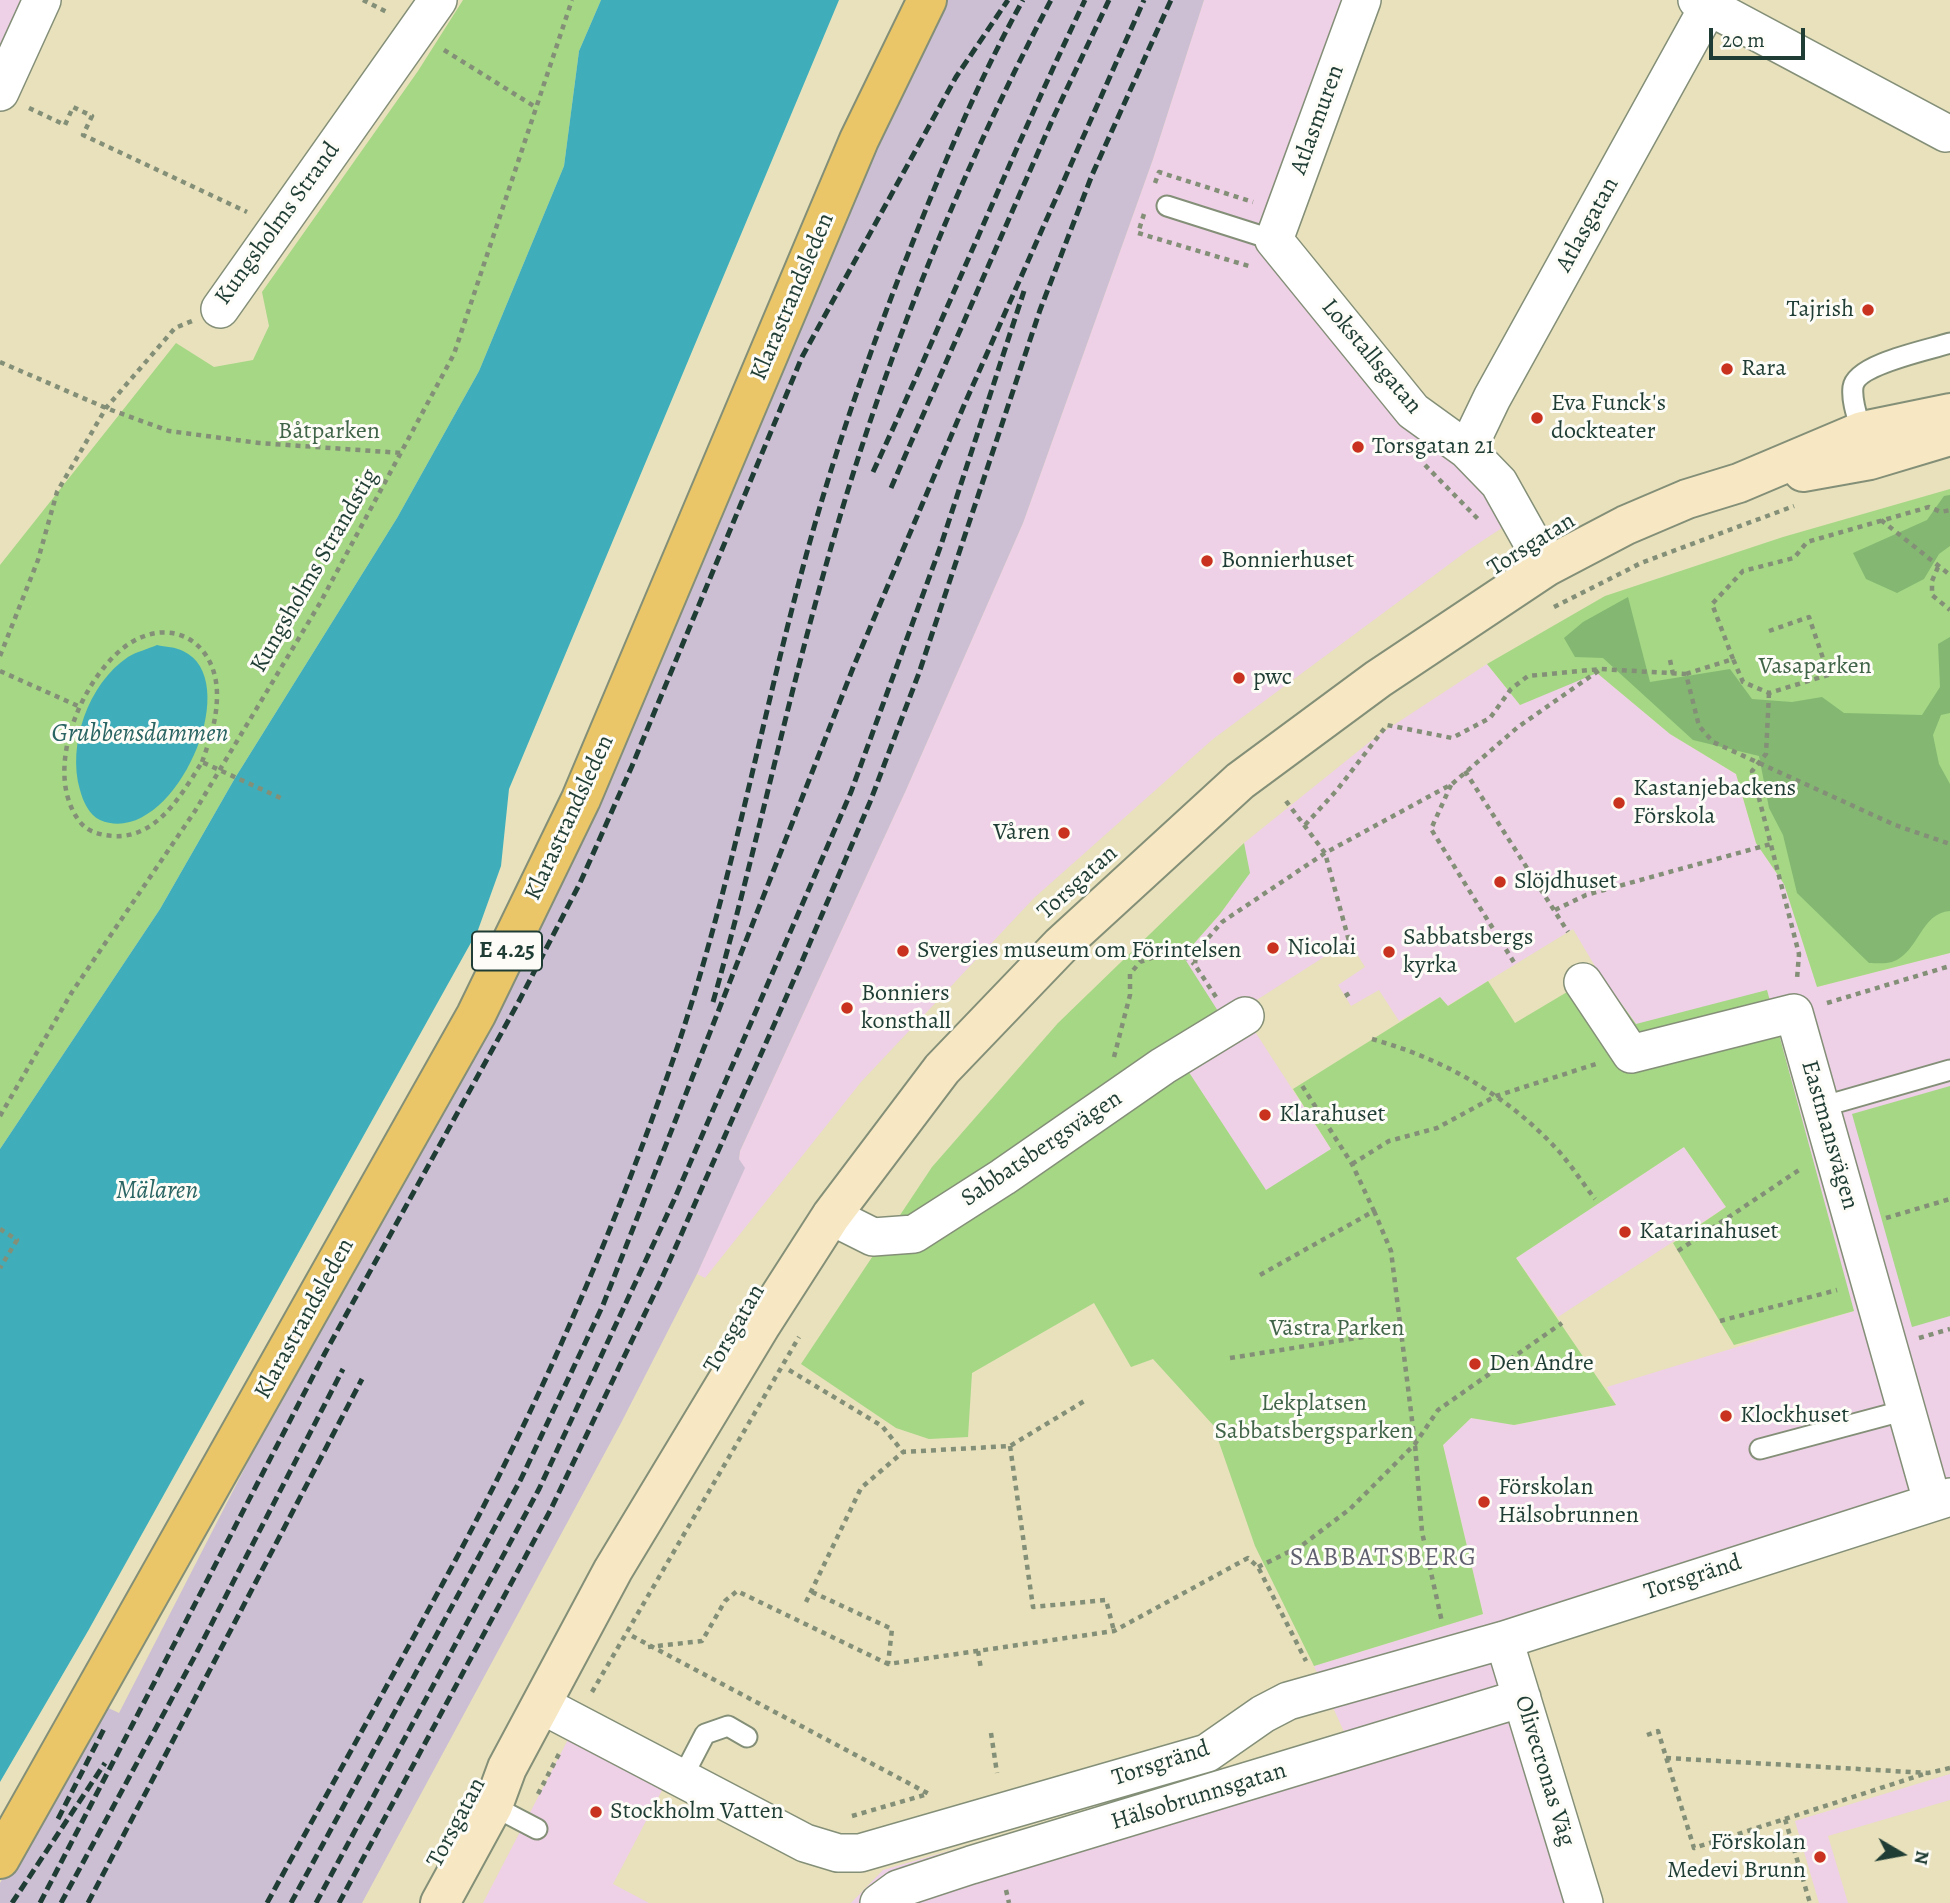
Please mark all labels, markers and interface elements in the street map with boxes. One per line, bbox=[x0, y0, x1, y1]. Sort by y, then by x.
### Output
scale bar bbox=[1712, 14, 1808, 58]
text: 20 m bbox=[1722, 26, 1765, 54]
street label: Atlasmuren bbox=[1285, 61, 1351, 179]
street label: Kungsholms Strand bbox=[209, 137, 347, 311]
street label: Atlasgatan bbox=[1550, 173, 1626, 277]
street label: Klarastrandsleden bbox=[745, 209, 841, 385]
street label: Lokstallsgatan bbox=[1315, 294, 1427, 420]
place label: Tajrish bbox=[1786, 296, 1854, 324]
marker: Tajrish bbox=[1860, 302, 1876, 318]
place label: Rara bbox=[1741, 355, 1787, 383]
marker: Rara bbox=[1719, 361, 1735, 377]
place label: Eva Funck's dockteater bbox=[1551, 390, 1666, 446]
marker: Eva Funck's dockteater bbox=[1529, 410, 1545, 426]
park label: Båtparken bbox=[278, 418, 380, 446]
place label: Torsgatan 21 bbox=[1372, 433, 1494, 461]
marker: Torsgatan 21 bbox=[1350, 439, 1366, 455]
street label: Kungsholms Strandstig bbox=[245, 464, 385, 678]
street label: Torsgatan bbox=[1483, 507, 1581, 583]
place label: Bonnierhuset bbox=[1221, 547, 1354, 575]
marker: Bonnierhuset bbox=[1199, 553, 1215, 569]
park label: Vasaparken bbox=[1758, 653, 1872, 681]
place label: pwc bbox=[1253, 664, 1292, 692]
marker: pwc bbox=[1231, 670, 1247, 686]
water label: Grubbensdammen bbox=[52, 719, 228, 751]
street label: Klarastrandsleden bbox=[519, 731, 621, 905]
place label: Kastanjebackens Förskola bbox=[1633, 775, 1796, 831]
marker: Kastanjebackens Förskola bbox=[1611, 795, 1627, 811]
place label: Våren bbox=[993, 819, 1050, 847]
marker: Våren bbox=[1056, 825, 1072, 841]
street label: Torsgatan bbox=[1032, 840, 1124, 926]
place label: Slöjdhuset bbox=[1514, 868, 1617, 896]
marker: Slöjdhuset bbox=[1492, 874, 1508, 890]
place label: Sabbatsbergs kyrka bbox=[1403, 924, 1533, 980]
road number: E 4.25 bbox=[472, 932, 542, 970]
place label: Nicolai bbox=[1287, 934, 1356, 962]
place label: Svergies museum om Förintelsen bbox=[917, 937, 1242, 965]
marker: Nicolai bbox=[1265, 940, 1281, 956]
marker: Svergies museum om Förintelsen bbox=[895, 943, 911, 959]
marker: Sabbatsbergs kyrka bbox=[1381, 944, 1397, 960]
place label: Bonniers konsthall bbox=[861, 980, 951, 1036]
marker: Bonniers konsthall bbox=[839, 1000, 855, 1016]
street label: Eastmansvägen bbox=[1794, 1057, 1864, 1213]
street label: Sabbatsbergsvägen bbox=[956, 1085, 1128, 1213]
place label: Klarahuset bbox=[1279, 1101, 1385, 1129]
marker: Klarahuset bbox=[1257, 1107, 1273, 1123]
water label: Mälaren bbox=[116, 1176, 198, 1208]
place label: Katarinahuset bbox=[1639, 1218, 1779, 1246]
marker: Katarinahuset bbox=[1617, 1224, 1633, 1240]
street label: Klarastrandsleden bbox=[249, 1234, 361, 1404]
street label: Torsgatan bbox=[698, 1280, 772, 1378]
park label: Västra Parken bbox=[1270, 1315, 1404, 1343]
place label: Den Andre bbox=[1489, 1350, 1594, 1378]
marker: Den Andre bbox=[1467, 1356, 1483, 1372]
park label: Lekplatsen Sabbatsbergsparken bbox=[1215, 1390, 1413, 1446]
place label: Klockhuset bbox=[1740, 1402, 1849, 1430]
marker: Klockhuset bbox=[1718, 1408, 1734, 1424]
place label: Förskolan Hälsobrunnen bbox=[1498, 1474, 1639, 1530]
marker: Förskolan Hälsobrunnen bbox=[1476, 1494, 1492, 1510]
district label: SABBATSBERG bbox=[1291, 1543, 1477, 1575]
street label: Torsgränd bbox=[1641, 1549, 1745, 1607]
street label: Olivecronas Väg bbox=[1507, 1692, 1581, 1850]
street label: Torsgränd bbox=[1109, 1735, 1213, 1793]
street label: Hälsobrunnsgatan bbox=[1108, 1757, 1290, 1837]
street label: Torsgatan bbox=[421, 1773, 493, 1873]
place label: Stockholm Vatten bbox=[610, 1798, 784, 1826]
marker: Stockholm Vatten bbox=[588, 1804, 604, 1820]
north arrow bbox=[1866, 1819, 1936, 1889]
place label: Förskolan Medevi Brunn bbox=[1667, 1829, 1806, 1885]
marker: Förskolan Medevi Brunn bbox=[1812, 1849, 1828, 1865]
text: N bbox=[1908, 1849, 1936, 1867]

